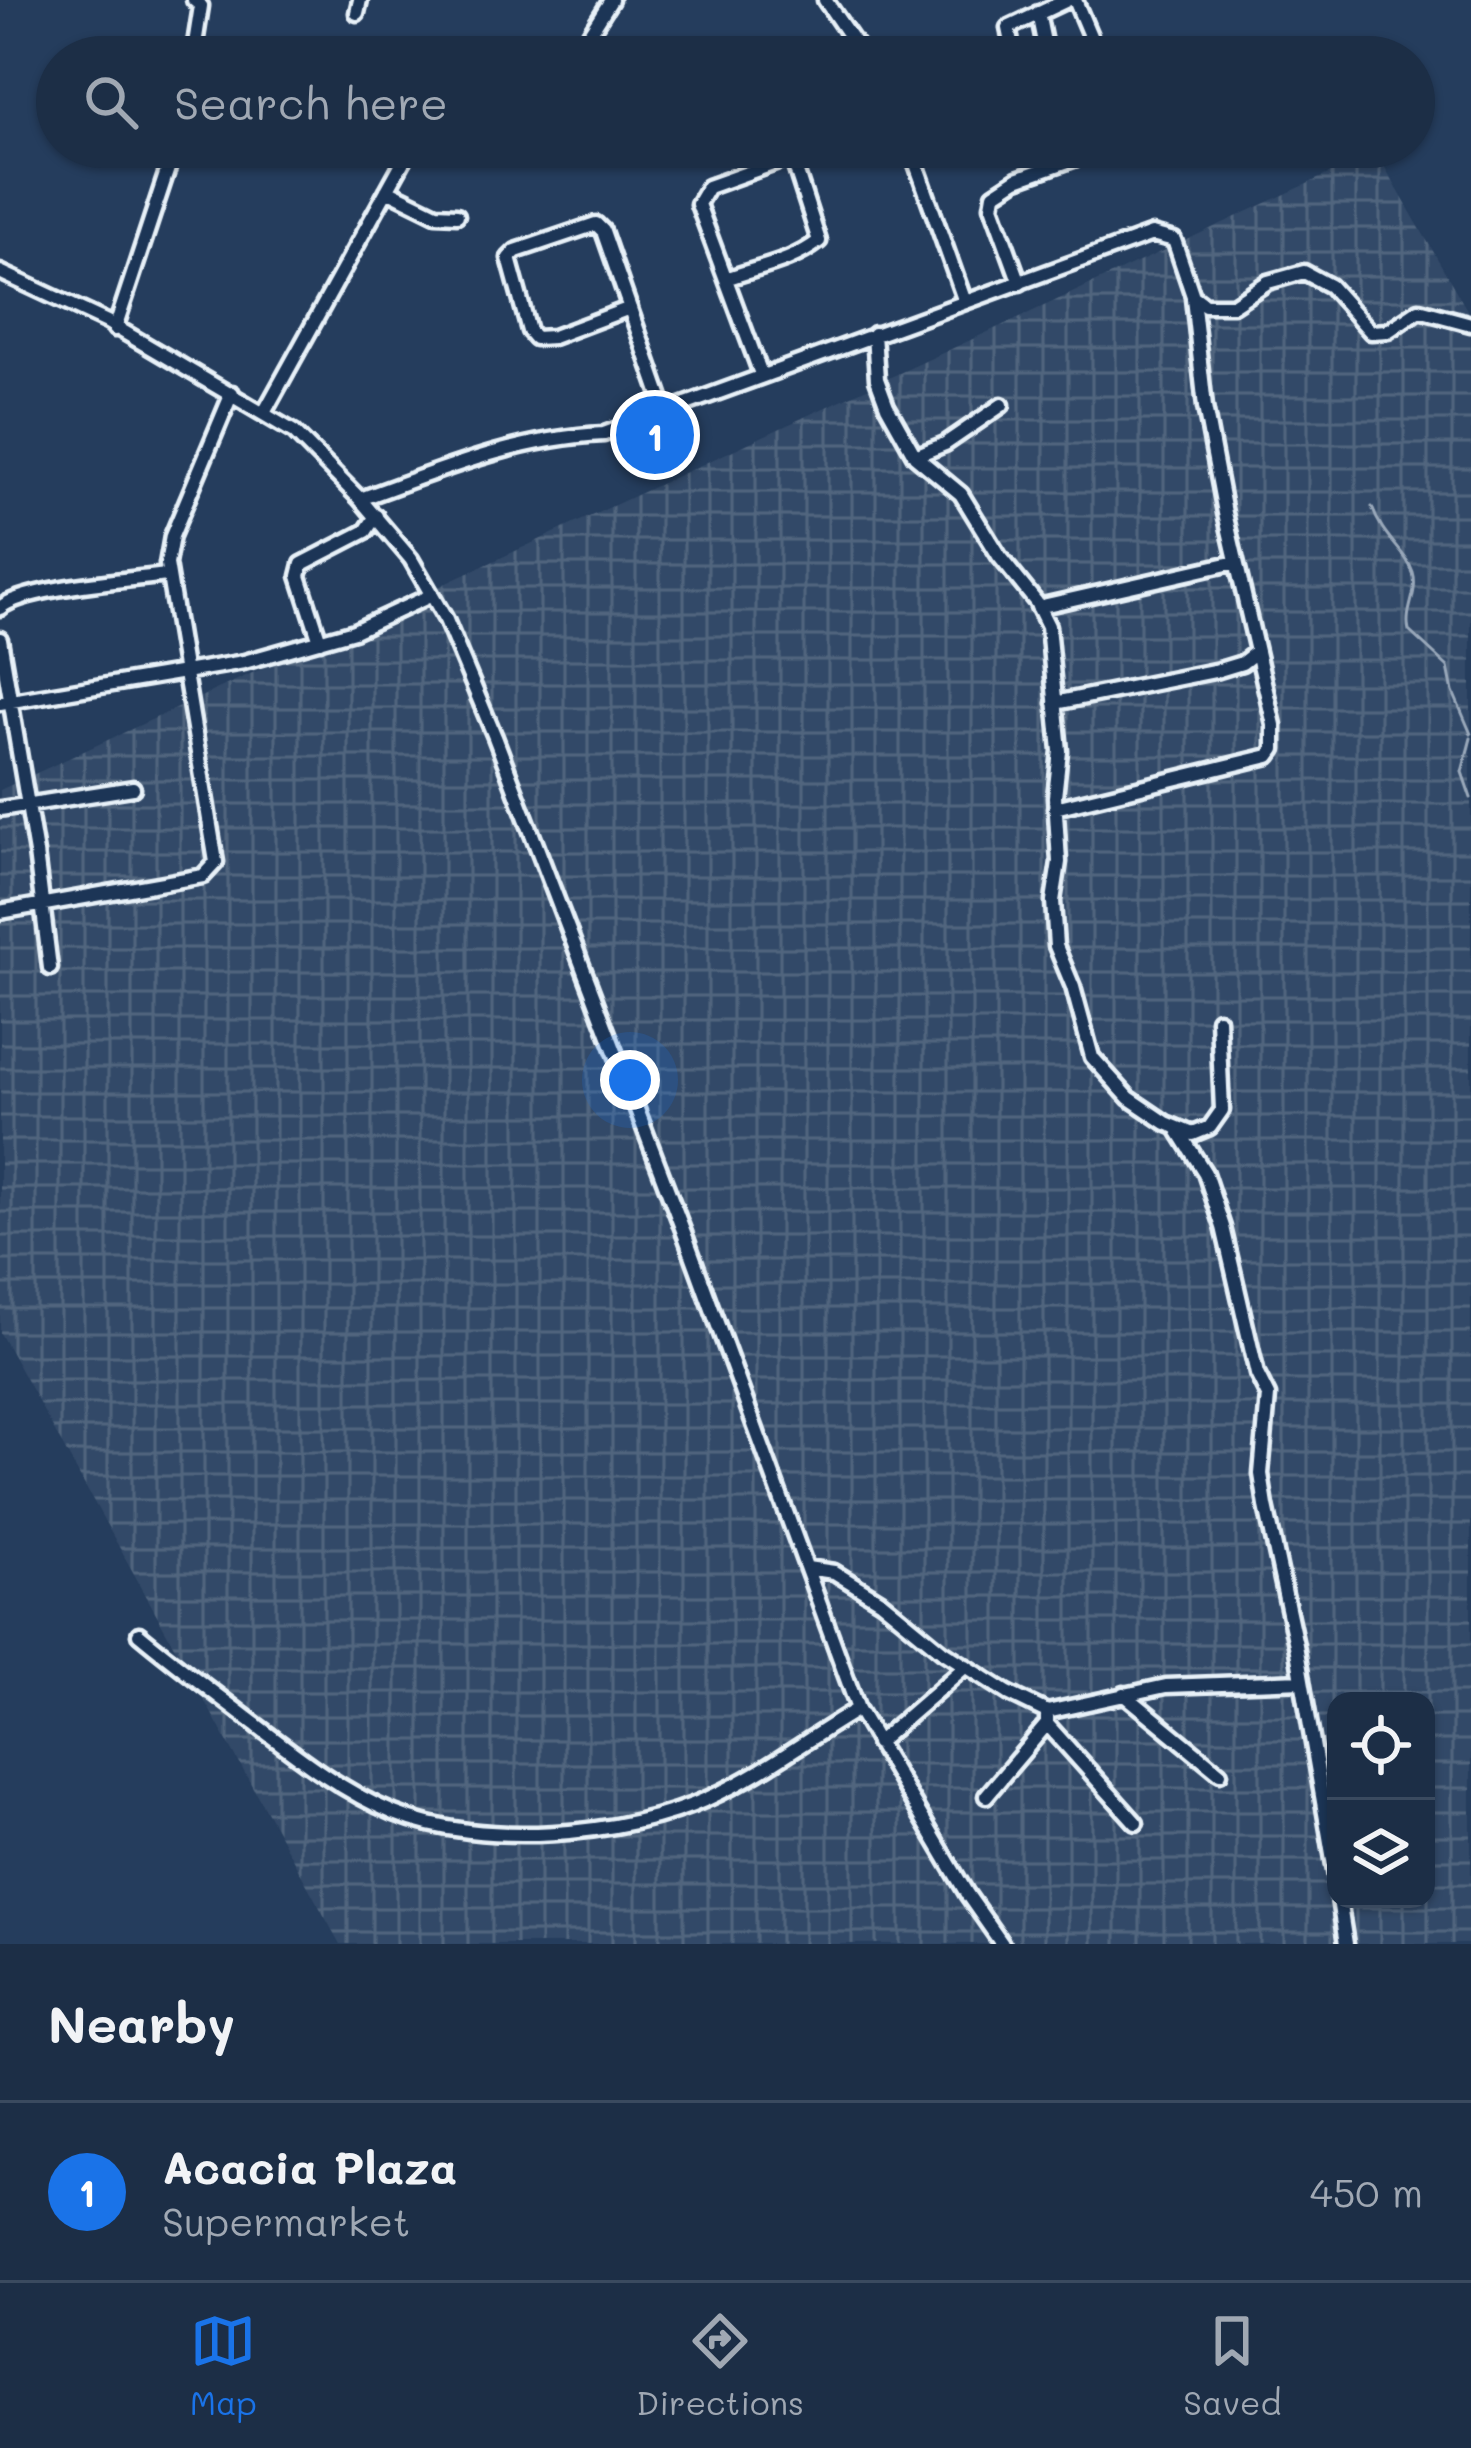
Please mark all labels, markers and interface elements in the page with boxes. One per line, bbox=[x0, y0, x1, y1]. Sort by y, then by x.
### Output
search box bbox=[36, 36, 1435, 168]
icon: search bbox=[78, 69, 144, 135]
text: Search here bbox=[174, 73, 448, 131]
pin: 1 bbox=[616, 390, 694, 480]
your location bbox=[600, 1050, 660, 1110]
map controls bbox=[1327, 1692, 1435, 1908]
button: locate bbox=[1327, 1692, 1435, 1800]
button: layers bbox=[1327, 1800, 1435, 1908]
text: Nearby bbox=[48, 1989, 235, 2056]
text: Acacia Plaza bbox=[162, 2137, 457, 2195]
text: 1 bbox=[78, 2166, 96, 2217]
text: 450 m bbox=[1310, 2166, 1423, 2217]
text: Supermarket bbox=[162, 2195, 410, 2246]
tab: Map bbox=[190, 2308, 257, 2423]
tab: Directions bbox=[636, 2308, 804, 2423]
tab: Saved bbox=[1183, 2308, 1281, 2423]

